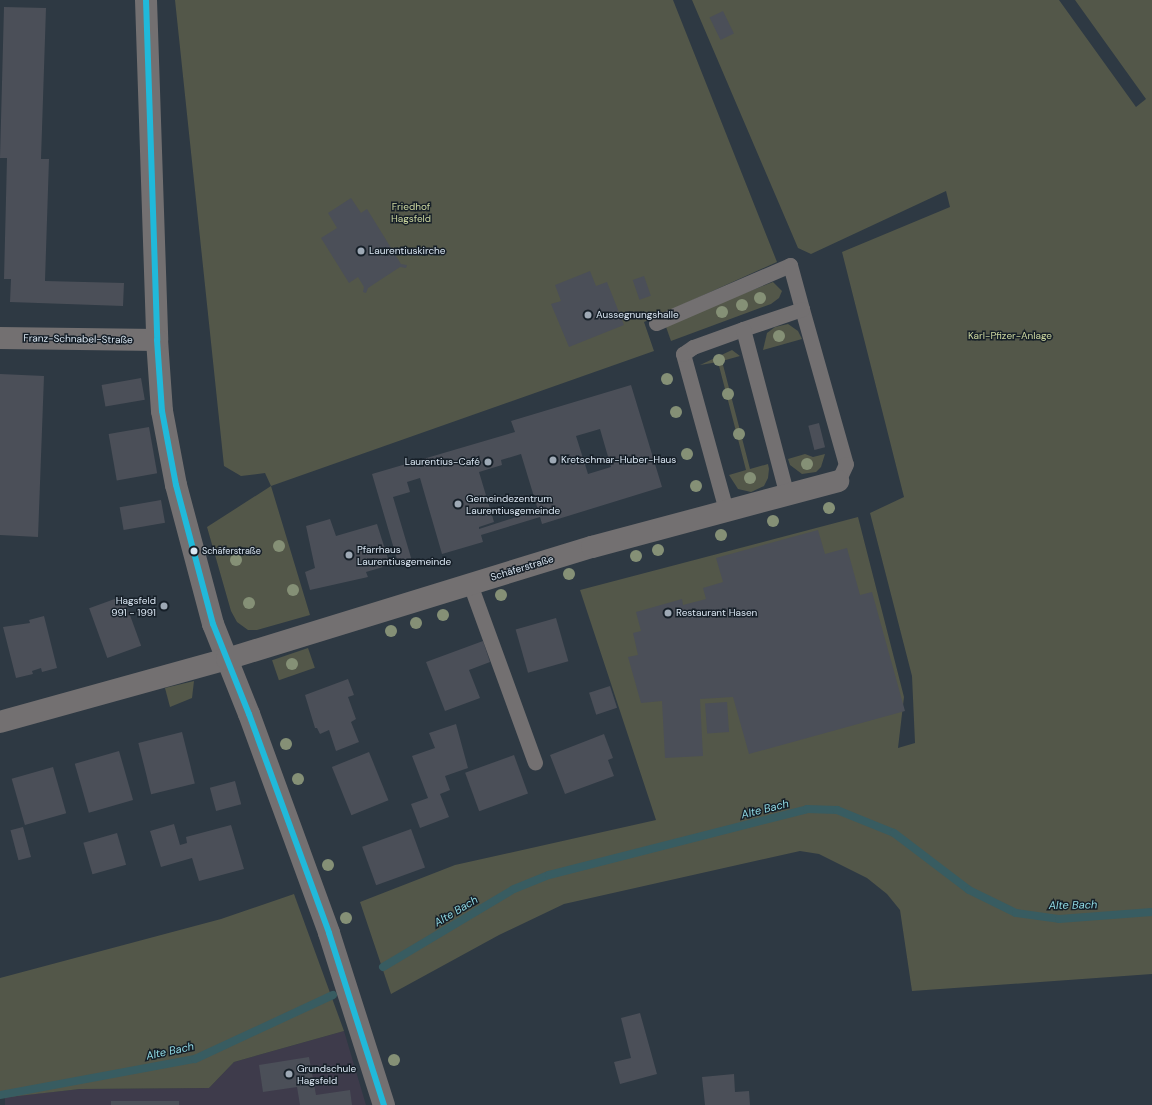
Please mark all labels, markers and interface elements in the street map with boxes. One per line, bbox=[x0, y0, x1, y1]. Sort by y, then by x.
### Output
park label: Friedhof Hagsfeld bbox=[391, 200, 431, 224]
place label: Laurentiuskirche bbox=[369, 245, 446, 257]
marker: Laurentiuskirche bbox=[356, 246, 366, 256]
place label: Aussegnungshalle bbox=[596, 309, 679, 321]
marker: Aussegnungshalle bbox=[583, 310, 593, 320]
park label: Karl-Pfizer-Anlage bbox=[968, 330, 1052, 342]
street label: Franz-Schnabel-Straße bbox=[23, 332, 133, 346]
place label: Kretschmar-Huber-Haus bbox=[561, 454, 676, 466]
marker: Kretschmar-Huber-Haus bbox=[548, 455, 558, 465]
place label: Laurentius-Café bbox=[405, 456, 480, 468]
marker: Laurentius-Café bbox=[483, 457, 493, 467]
place label: Gemeindezentrum Laurentiusgemeinde bbox=[466, 492, 560, 516]
marker: Gemeindezentrum Laurentiusgemeinde bbox=[453, 499, 463, 509]
place label: Pfarrhaus Laurentiusgemeinde bbox=[357, 543, 451, 566]
marker: Schäferstraße bbox=[189, 546, 199, 556]
place label: Schäferstraße bbox=[202, 546, 261, 556]
marker: Pfarrhaus Laurentiusgemeinde bbox=[344, 550, 354, 560]
street label: Schäferstraße bbox=[489, 553, 555, 583]
place label: Hagsfeld 991 - 1991 bbox=[111, 594, 156, 618]
marker: Hagsfeld 991 - 1991 bbox=[159, 601, 169, 611]
place label: Restaurant Hasen bbox=[676, 607, 757, 619]
marker: Restaurant Hasen bbox=[663, 608, 673, 618]
water label: Alte Bach bbox=[740, 797, 790, 821]
water label: Alte Bach bbox=[432, 893, 480, 929]
water label: Alte Bach bbox=[1049, 898, 1097, 912]
water label: Alte Bach bbox=[145, 1039, 195, 1063]
place label: Grundschule Hagsfeld bbox=[297, 1062, 356, 1086]
marker: Grundschule Hagsfeld bbox=[284, 1069, 294, 1079]

